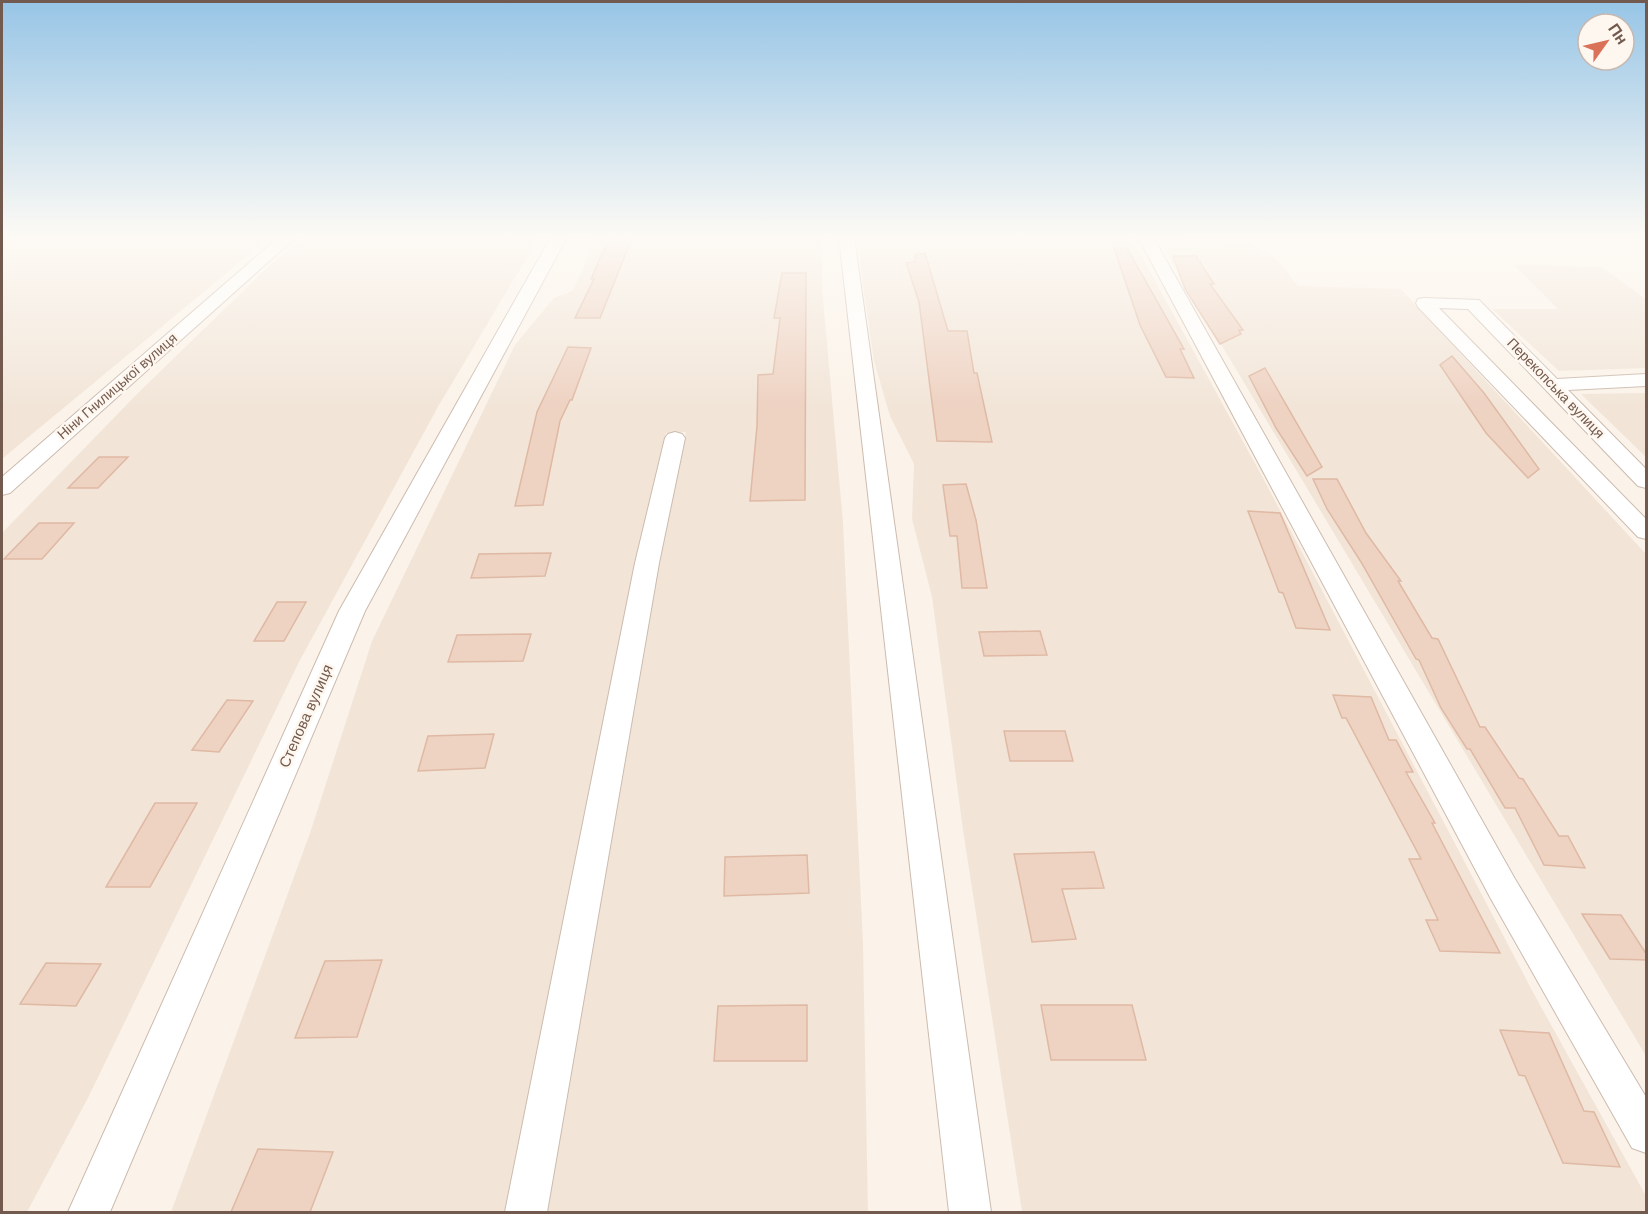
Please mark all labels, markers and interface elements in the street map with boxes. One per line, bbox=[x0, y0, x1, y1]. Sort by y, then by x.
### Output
north arrow bbox=[1576, 12, 1636, 72]
text: Пн bbox=[1603, 19, 1633, 49]
street label: Ніни Гнилицької вулиця bbox=[53, 329, 181, 443]
street label: Перекопська вулиця bbox=[1503, 334, 1609, 442]
street label: Степова вулиця bbox=[274, 661, 338, 771]

